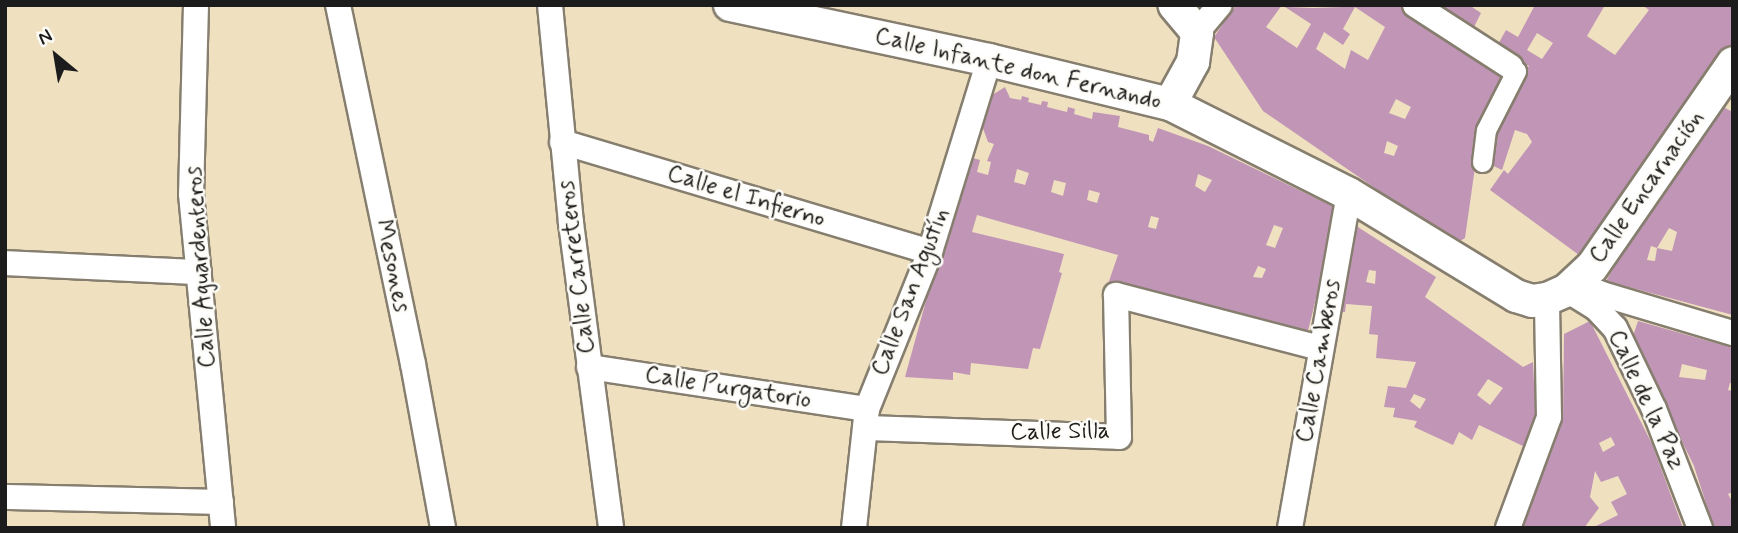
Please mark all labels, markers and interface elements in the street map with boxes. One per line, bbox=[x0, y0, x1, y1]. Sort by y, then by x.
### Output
north arrow bbox=[21, 21, 91, 91]
street label: Calle Infante don Fernando bbox=[872, 22, 1164, 116]
text: N bbox=[34, 23, 57, 51]
street label: Calle Encarnación bbox=[1583, 104, 1711, 270]
street label: Calle el Infierno bbox=[664, 159, 828, 235]
street label: Calle Aguardenteros bbox=[180, 165, 222, 369]
street label: Calle Carreteros bbox=[552, 179, 602, 355]
street label: Calle San Agustín bbox=[866, 206, 956, 378]
street label: Mesones bbox=[368, 217, 416, 315]
street label: Calle Camberos bbox=[1291, 278, 1347, 444]
street label: Calle de la Paz bbox=[1601, 325, 1691, 475]
street label: Calle Purgatorio bbox=[645, 361, 811, 415]
street label: Calle Silla bbox=[1010, 417, 1110, 447]

